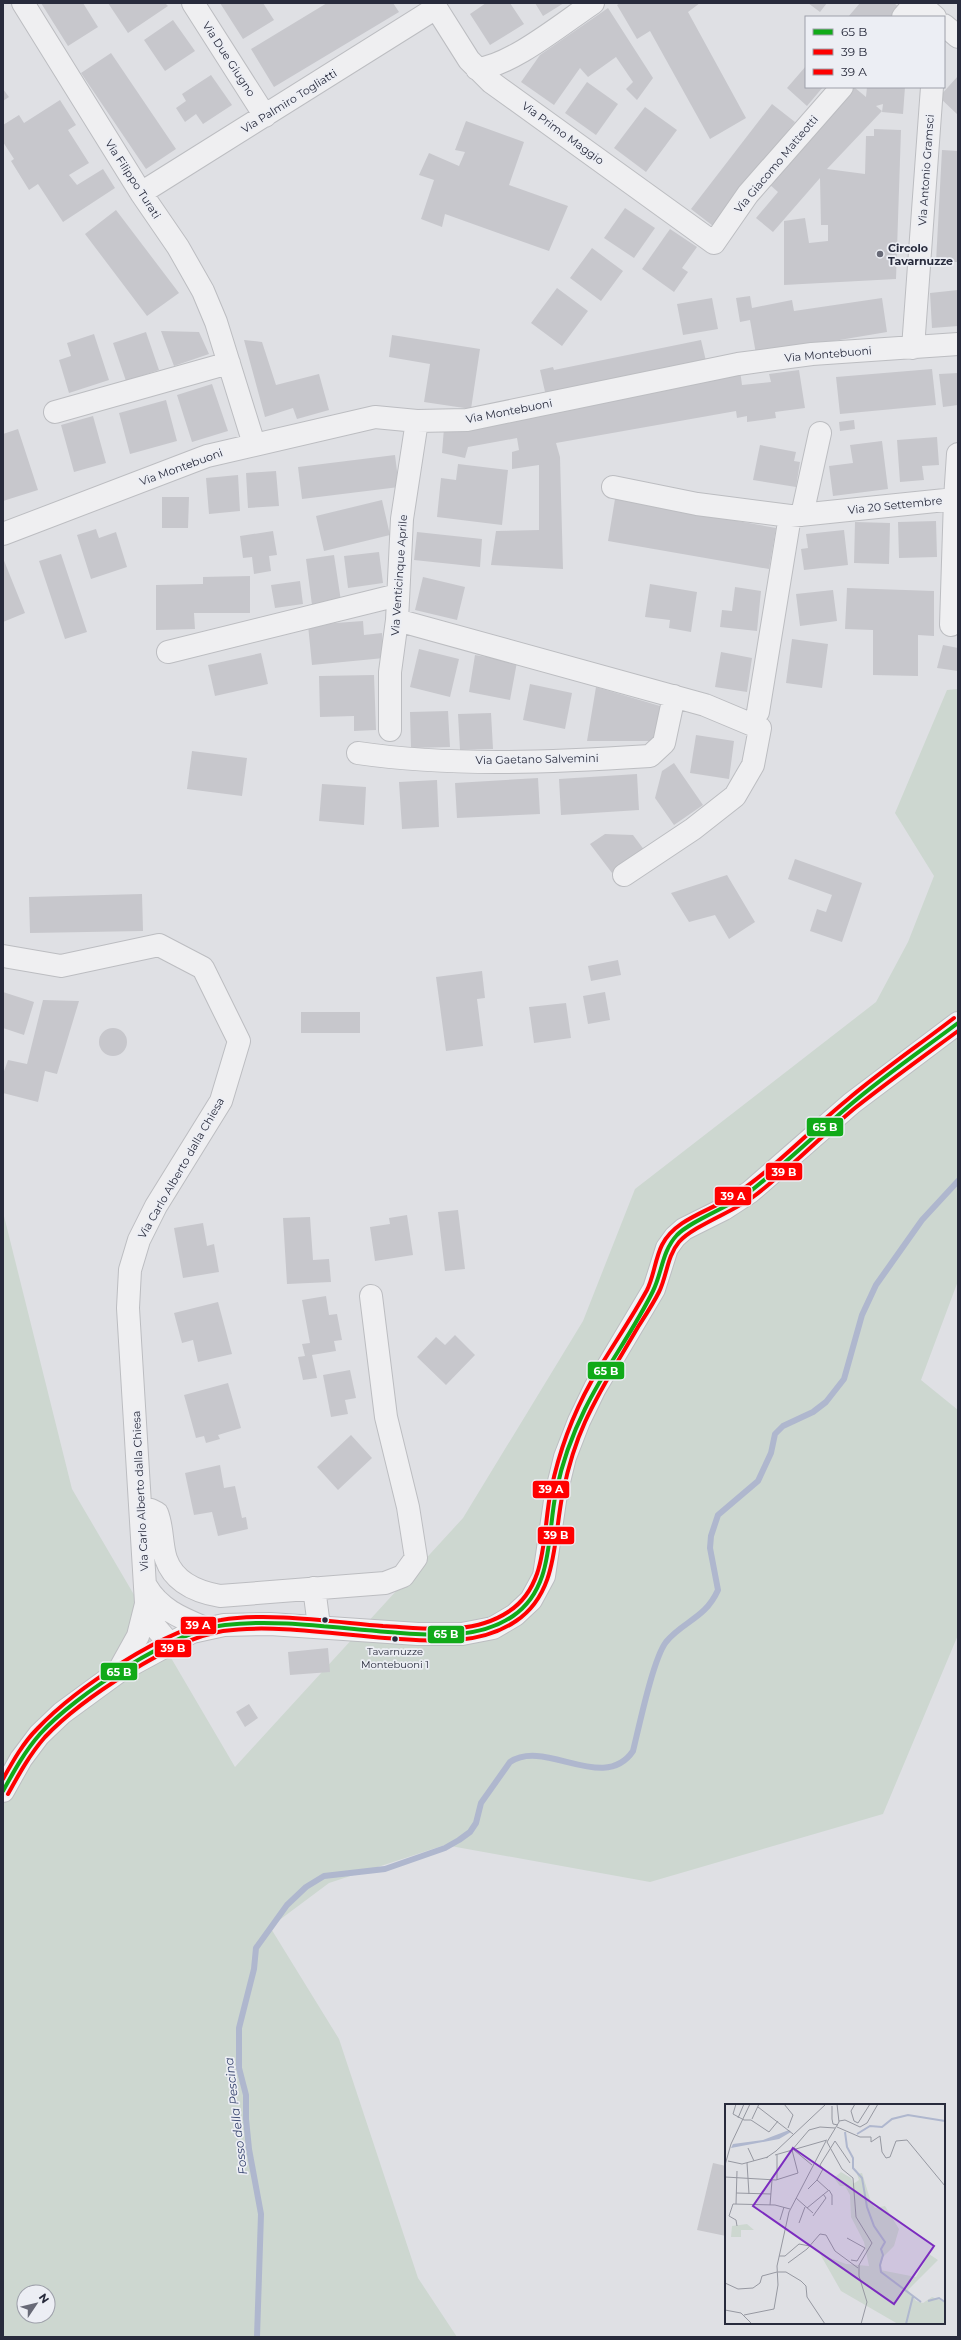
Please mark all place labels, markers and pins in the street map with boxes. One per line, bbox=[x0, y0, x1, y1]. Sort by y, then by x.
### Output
place label: Circolo Tavarnuzze bbox=[888, 241, 953, 268]
marker: Circolo Tavarnuzze bbox=[875, 249, 885, 259]
unlabelled marker bbox=[320, 1615, 330, 1625]
marker: Tavarnuzze Montebuoni 1 bbox=[390, 1634, 400, 1644]
place label: Tavarnuzze Montebuoni 1 bbox=[361, 1645, 429, 1671]

